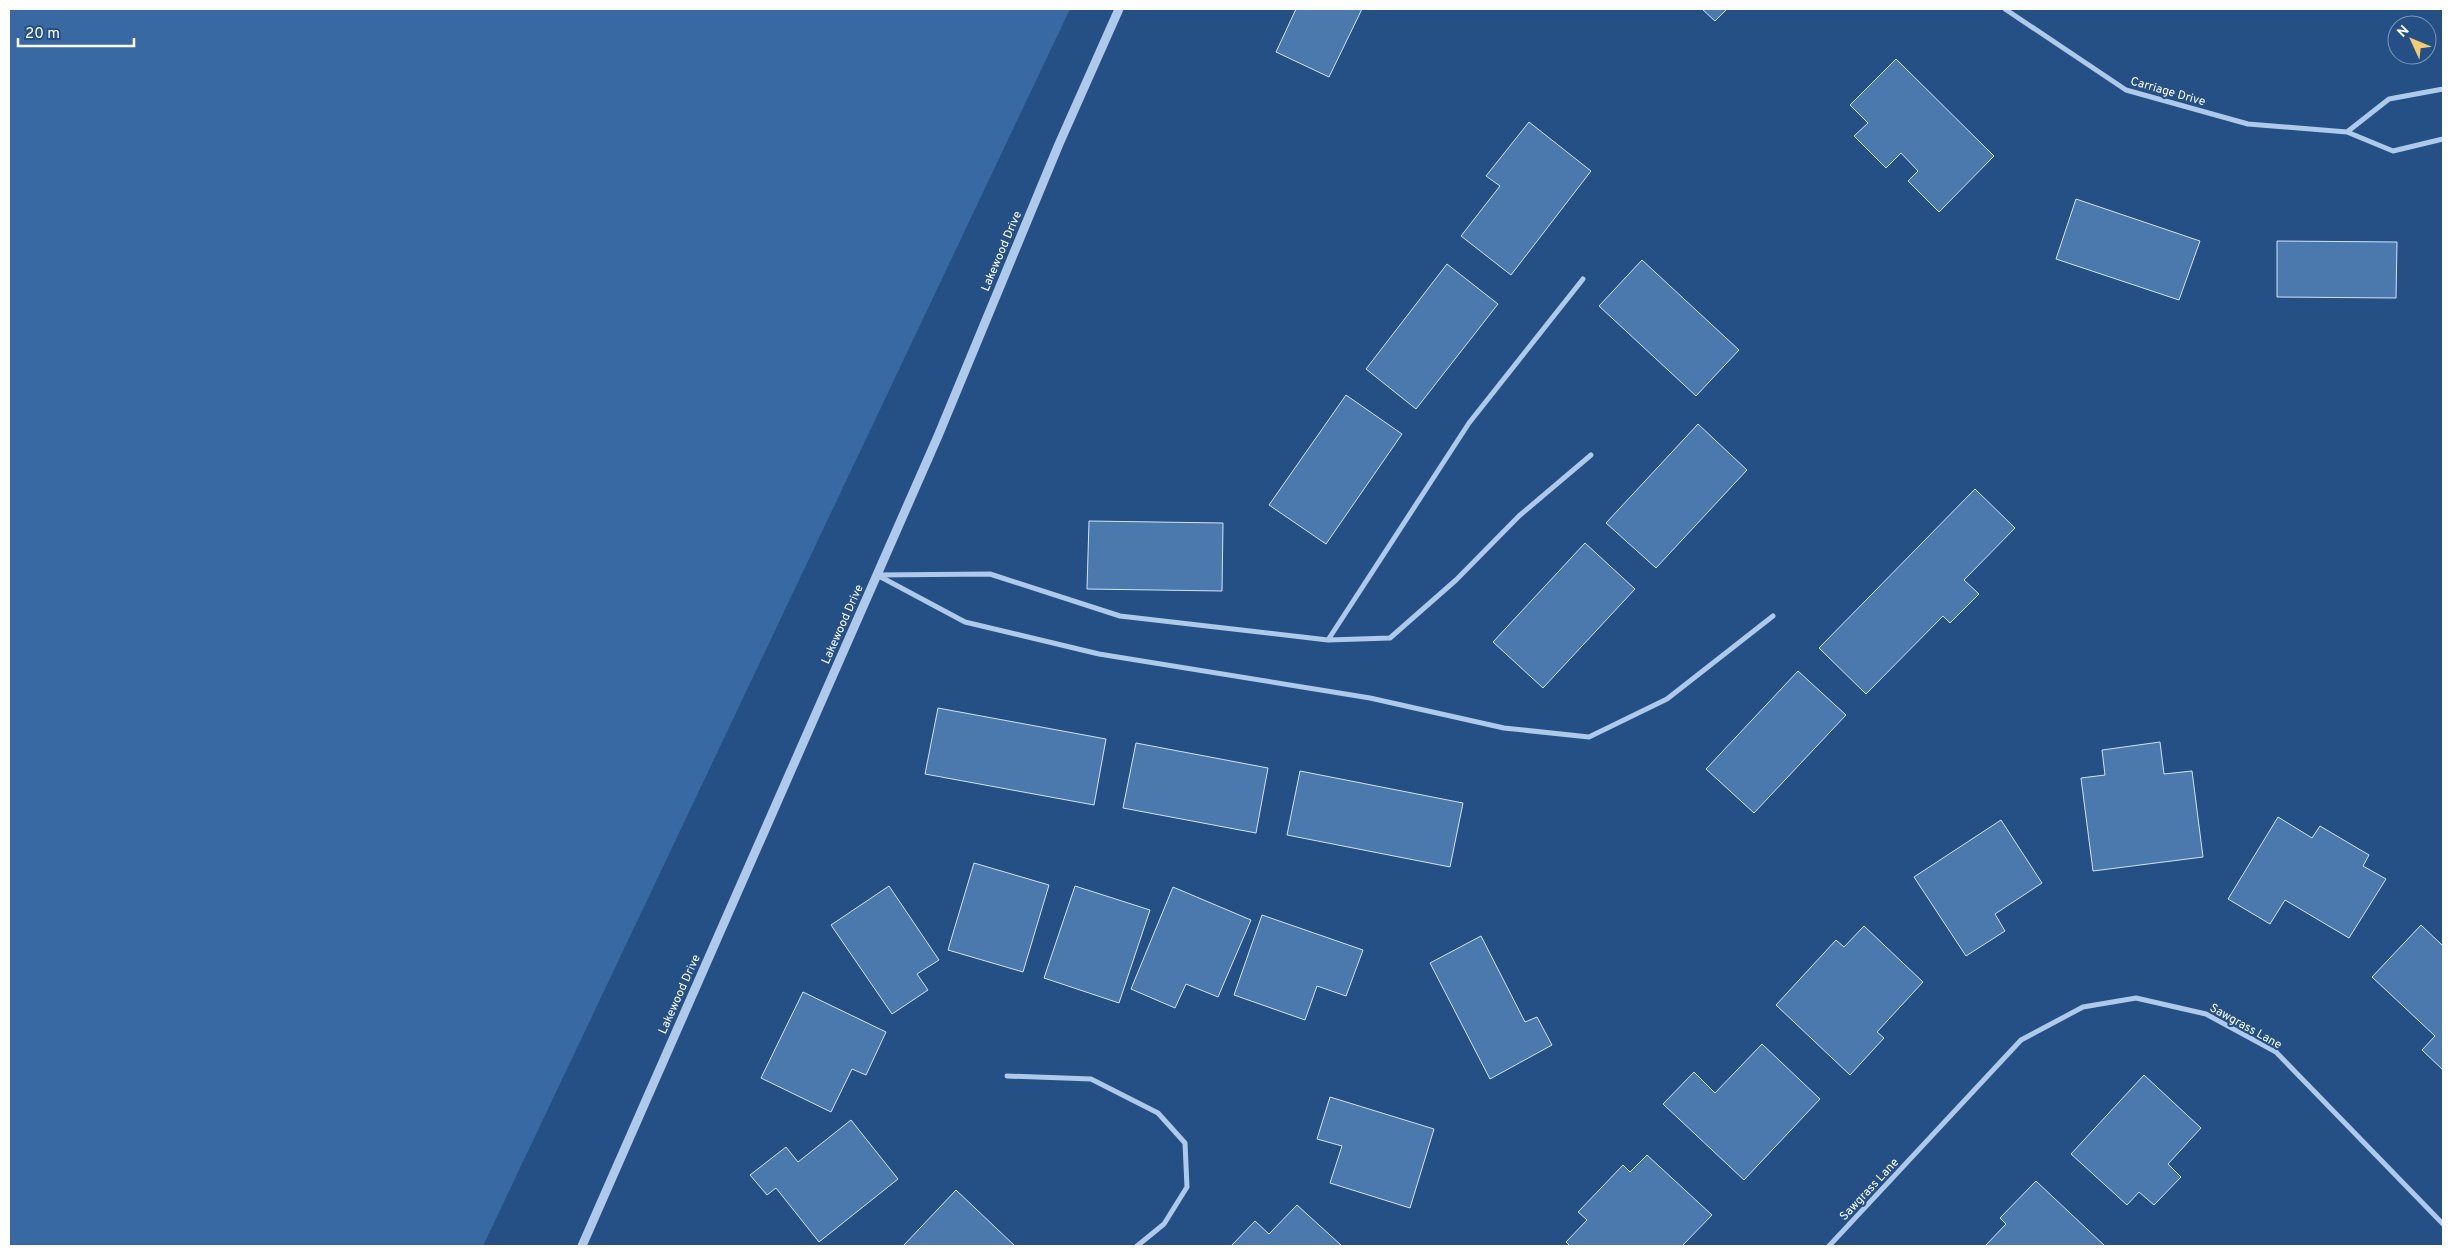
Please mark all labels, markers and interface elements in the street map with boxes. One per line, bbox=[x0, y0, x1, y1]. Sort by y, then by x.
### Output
scale bar bbox=[18, 15, 134, 47]
north arrow bbox=[2387, 15, 2437, 65]
text: N bbox=[2394, 22, 2413, 42]
text: 20 m bbox=[25, 25, 60, 44]
street label: Carriage Drive bbox=[2128, 74, 2207, 110]
street label: Lakewood Drive bbox=[978, 209, 1026, 294]
street label: Lakewood Drive bbox=[818, 582, 868, 667]
street label: Lakewood Drive bbox=[655, 952, 705, 1037]
street label: Sawgrass Lane bbox=[2207, 1000, 2284, 1053]
street label: Sawgrass Lane bbox=[1837, 1155, 1903, 1224]

